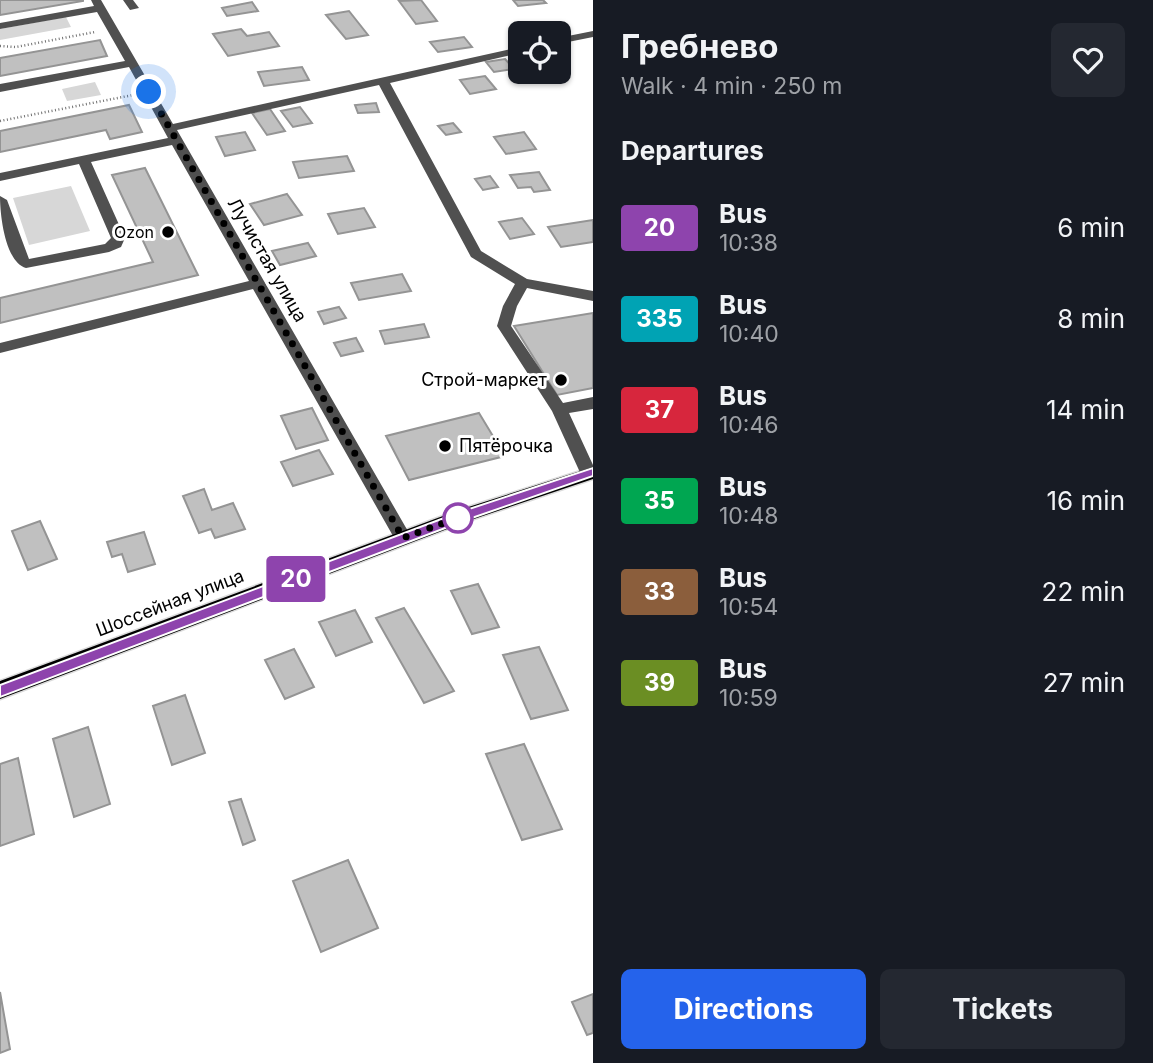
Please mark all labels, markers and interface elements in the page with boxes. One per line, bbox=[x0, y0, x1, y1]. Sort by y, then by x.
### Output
map controls bbox=[508, 21, 571, 84]
button: locate bbox=[508, 21, 571, 84]
button: heart bbox=[1051, 23, 1125, 97]
text: Гребнево bbox=[621, 26, 778, 66]
text: Walk · 4 min · 250 m bbox=[621, 72, 843, 100]
your location bbox=[131, 74, 166, 109]
text: Departures bbox=[621, 135, 764, 166]
street label: Лучистая улица bbox=[223, 194, 311, 325]
text: Bus bbox=[719, 198, 767, 229]
text: 6 min bbox=[1057, 212, 1125, 243]
text: 20 bbox=[644, 213, 675, 242]
place label: Ozon bbox=[114, 222, 154, 242]
marker: Ozon bbox=[160, 224, 176, 240]
text: 10:38 bbox=[719, 229, 778, 257]
text: Bus bbox=[719, 289, 767, 320]
text: 8 min bbox=[1057, 303, 1125, 334]
text: 335 bbox=[636, 304, 683, 333]
text: 10:40 bbox=[719, 320, 779, 348]
place label: Строй-маркет bbox=[421, 369, 548, 390]
marker: Строй-маркет bbox=[553, 372, 569, 388]
text: Bus bbox=[719, 380, 767, 411]
text: 14 min bbox=[1046, 394, 1125, 425]
text: 37 bbox=[645, 395, 674, 424]
text: 10:46 bbox=[719, 411, 779, 439]
place label: Пятёрочка bbox=[459, 435, 553, 456]
marker: Пятёрочка bbox=[437, 438, 453, 454]
text: Bus bbox=[719, 471, 767, 502]
text: 16 min bbox=[1047, 485, 1125, 516]
text: 35 bbox=[644, 486, 675, 515]
text: 10:48 bbox=[719, 502, 779, 530]
unlabelled marker bbox=[443, 503, 473, 533]
line badge: 20 bbox=[264, 556, 328, 602]
text: Bus bbox=[719, 562, 767, 593]
text: 20 bbox=[280, 564, 312, 593]
street label: Шоссейная улица bbox=[93, 565, 247, 640]
text: 22 min bbox=[1042, 576, 1125, 607]
text: 33 bbox=[644, 577, 675, 606]
text: 10:54 bbox=[719, 593, 778, 621]
text: Bus bbox=[719, 653, 767, 684]
text: 27 min bbox=[1043, 667, 1125, 698]
text: 39 bbox=[644, 668, 675, 697]
text: 10:59 bbox=[719, 684, 778, 712]
button: Directions bbox=[621, 969, 866, 1049]
button: Tickets bbox=[880, 969, 1125, 1049]

